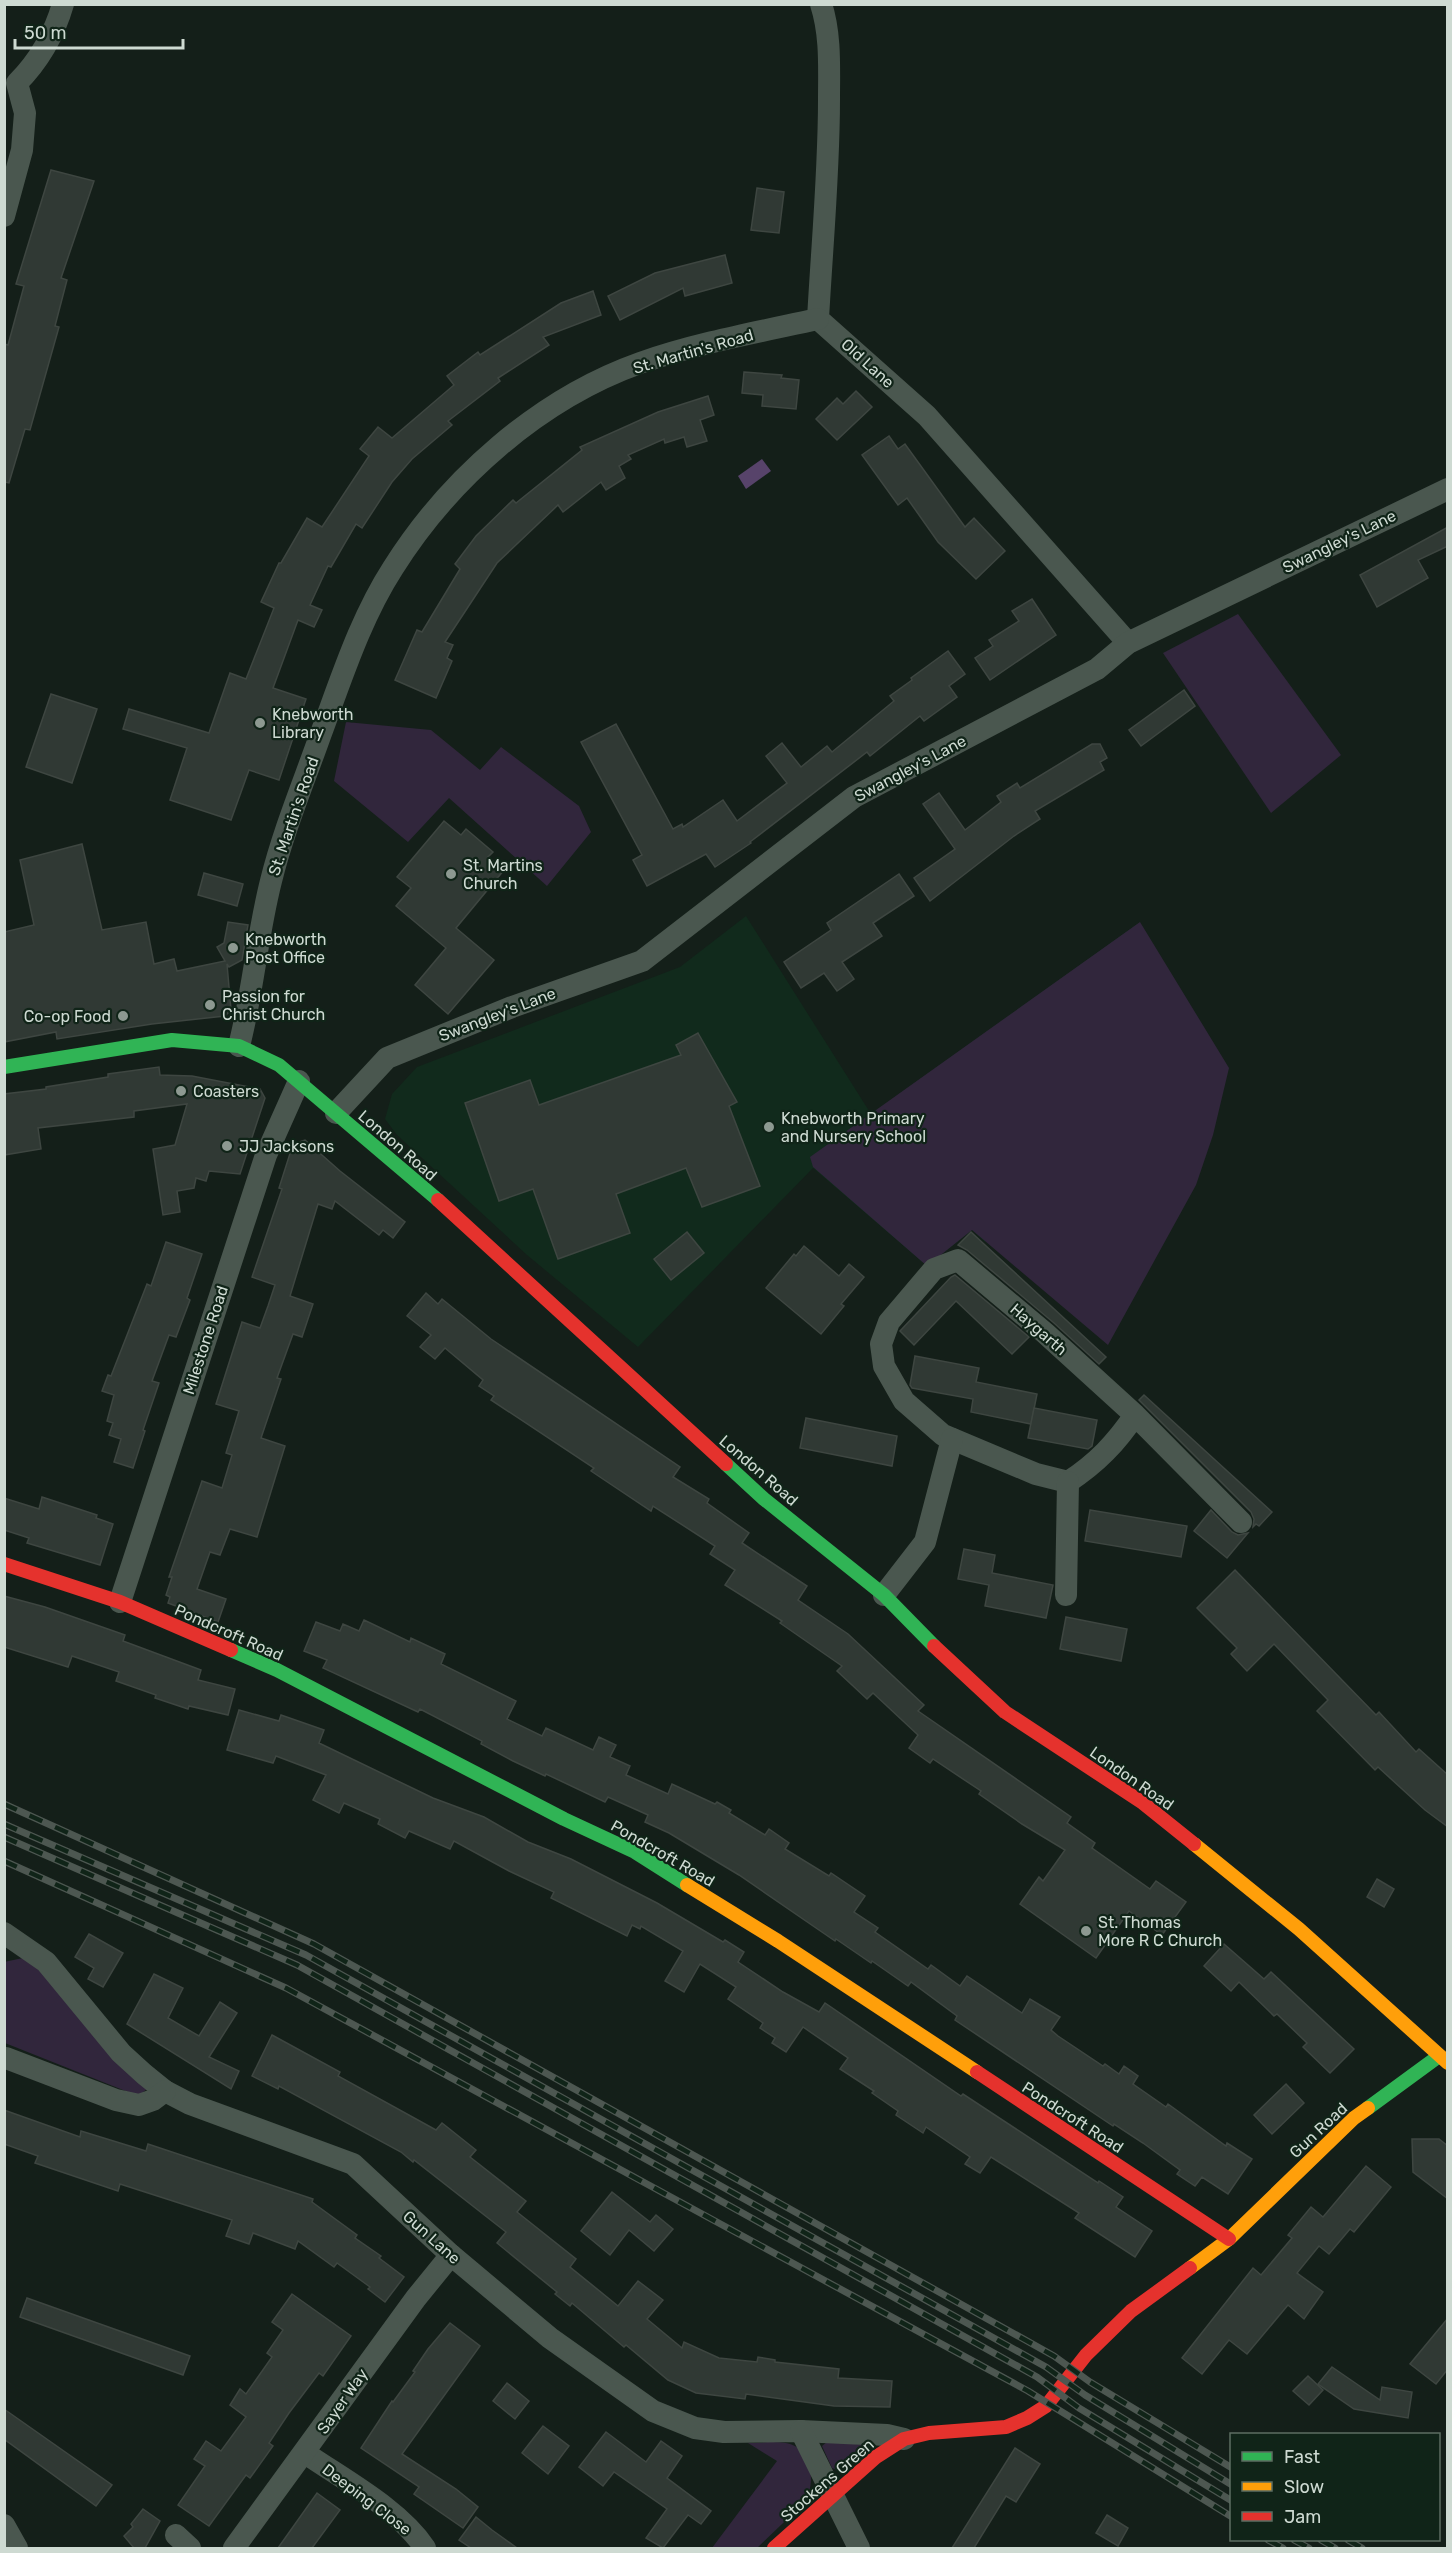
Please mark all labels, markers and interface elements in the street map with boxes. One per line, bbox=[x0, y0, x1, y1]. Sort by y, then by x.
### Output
scale bar bbox=[15, 12, 183, 50]
text: 50 m bbox=[24, 22, 67, 44]
street label: St. Martin's Road bbox=[631, 325, 755, 378]
street label: Old Lane bbox=[837, 335, 898, 392]
street label: Swangley's Lane bbox=[1279, 506, 1399, 577]
place label: Knebworth Library bbox=[272, 705, 353, 742]
marker: Knebworth Library bbox=[253, 716, 267, 730]
street label: Swangley's Lane bbox=[851, 731, 969, 806]
street label: St. Martin's Road bbox=[264, 754, 323, 878]
place label: St. Martins Church bbox=[463, 856, 543, 893]
marker: St. Martins Church bbox=[444, 867, 458, 881]
place label: Knebworth Post Office bbox=[245, 930, 326, 967]
marker: Knebworth Post Office bbox=[226, 941, 240, 955]
street label: Swangley's Lane bbox=[436, 983, 558, 1046]
place label: Passion for Christ Church bbox=[222, 987, 325, 1024]
marker: Passion for Christ Church bbox=[203, 998, 217, 1012]
place label: Co-op Food bbox=[24, 1007, 111, 1026]
marker: Co-op Food bbox=[116, 1009, 130, 1023]
place label: Coasters bbox=[193, 1082, 259, 1101]
marker: Coasters bbox=[174, 1084, 188, 1098]
street label: London Road bbox=[354, 1106, 441, 1185]
place label: Knebworth Primary and Nursery School bbox=[781, 1109, 926, 1146]
marker: Knebworth Primary and Nursery School bbox=[762, 1120, 776, 1134]
place label: JJ Jacksons bbox=[239, 1137, 334, 1156]
marker: JJ Jacksons bbox=[220, 1139, 234, 1153]
street label: Milestone Road bbox=[179, 1283, 232, 1397]
street label: Haygarth bbox=[1006, 1300, 1071, 1359]
street label: London Road bbox=[715, 1431, 802, 1510]
street label: Pondcroft Road bbox=[172, 1600, 286, 1665]
street label: London Road bbox=[1086, 1743, 1177, 1814]
street label: Pondcroft Road bbox=[607, 1816, 718, 1891]
place label: St. Thomas More R C Church bbox=[1098, 1913, 1222, 1950]
marker: St. Thomas More R C Church bbox=[1079, 1924, 1093, 1938]
street label: Pondcroft Road bbox=[1019, 2078, 1127, 2157]
street label: Gun Road bbox=[1286, 2099, 1351, 2162]
street label: Gun Lane bbox=[399, 2207, 464, 2268]
street label: Sayer Way bbox=[313, 2365, 372, 2438]
legend bbox=[1230, 2433, 1440, 2541]
street label: Stockens Green bbox=[777, 2435, 878, 2526]
text: Fast bbox=[1284, 2446, 1320, 2468]
street label: Deeping Close bbox=[319, 2460, 415, 2539]
text: Slow bbox=[1284, 2476, 1324, 2498]
text: Jam bbox=[1284, 2506, 1321, 2528]

